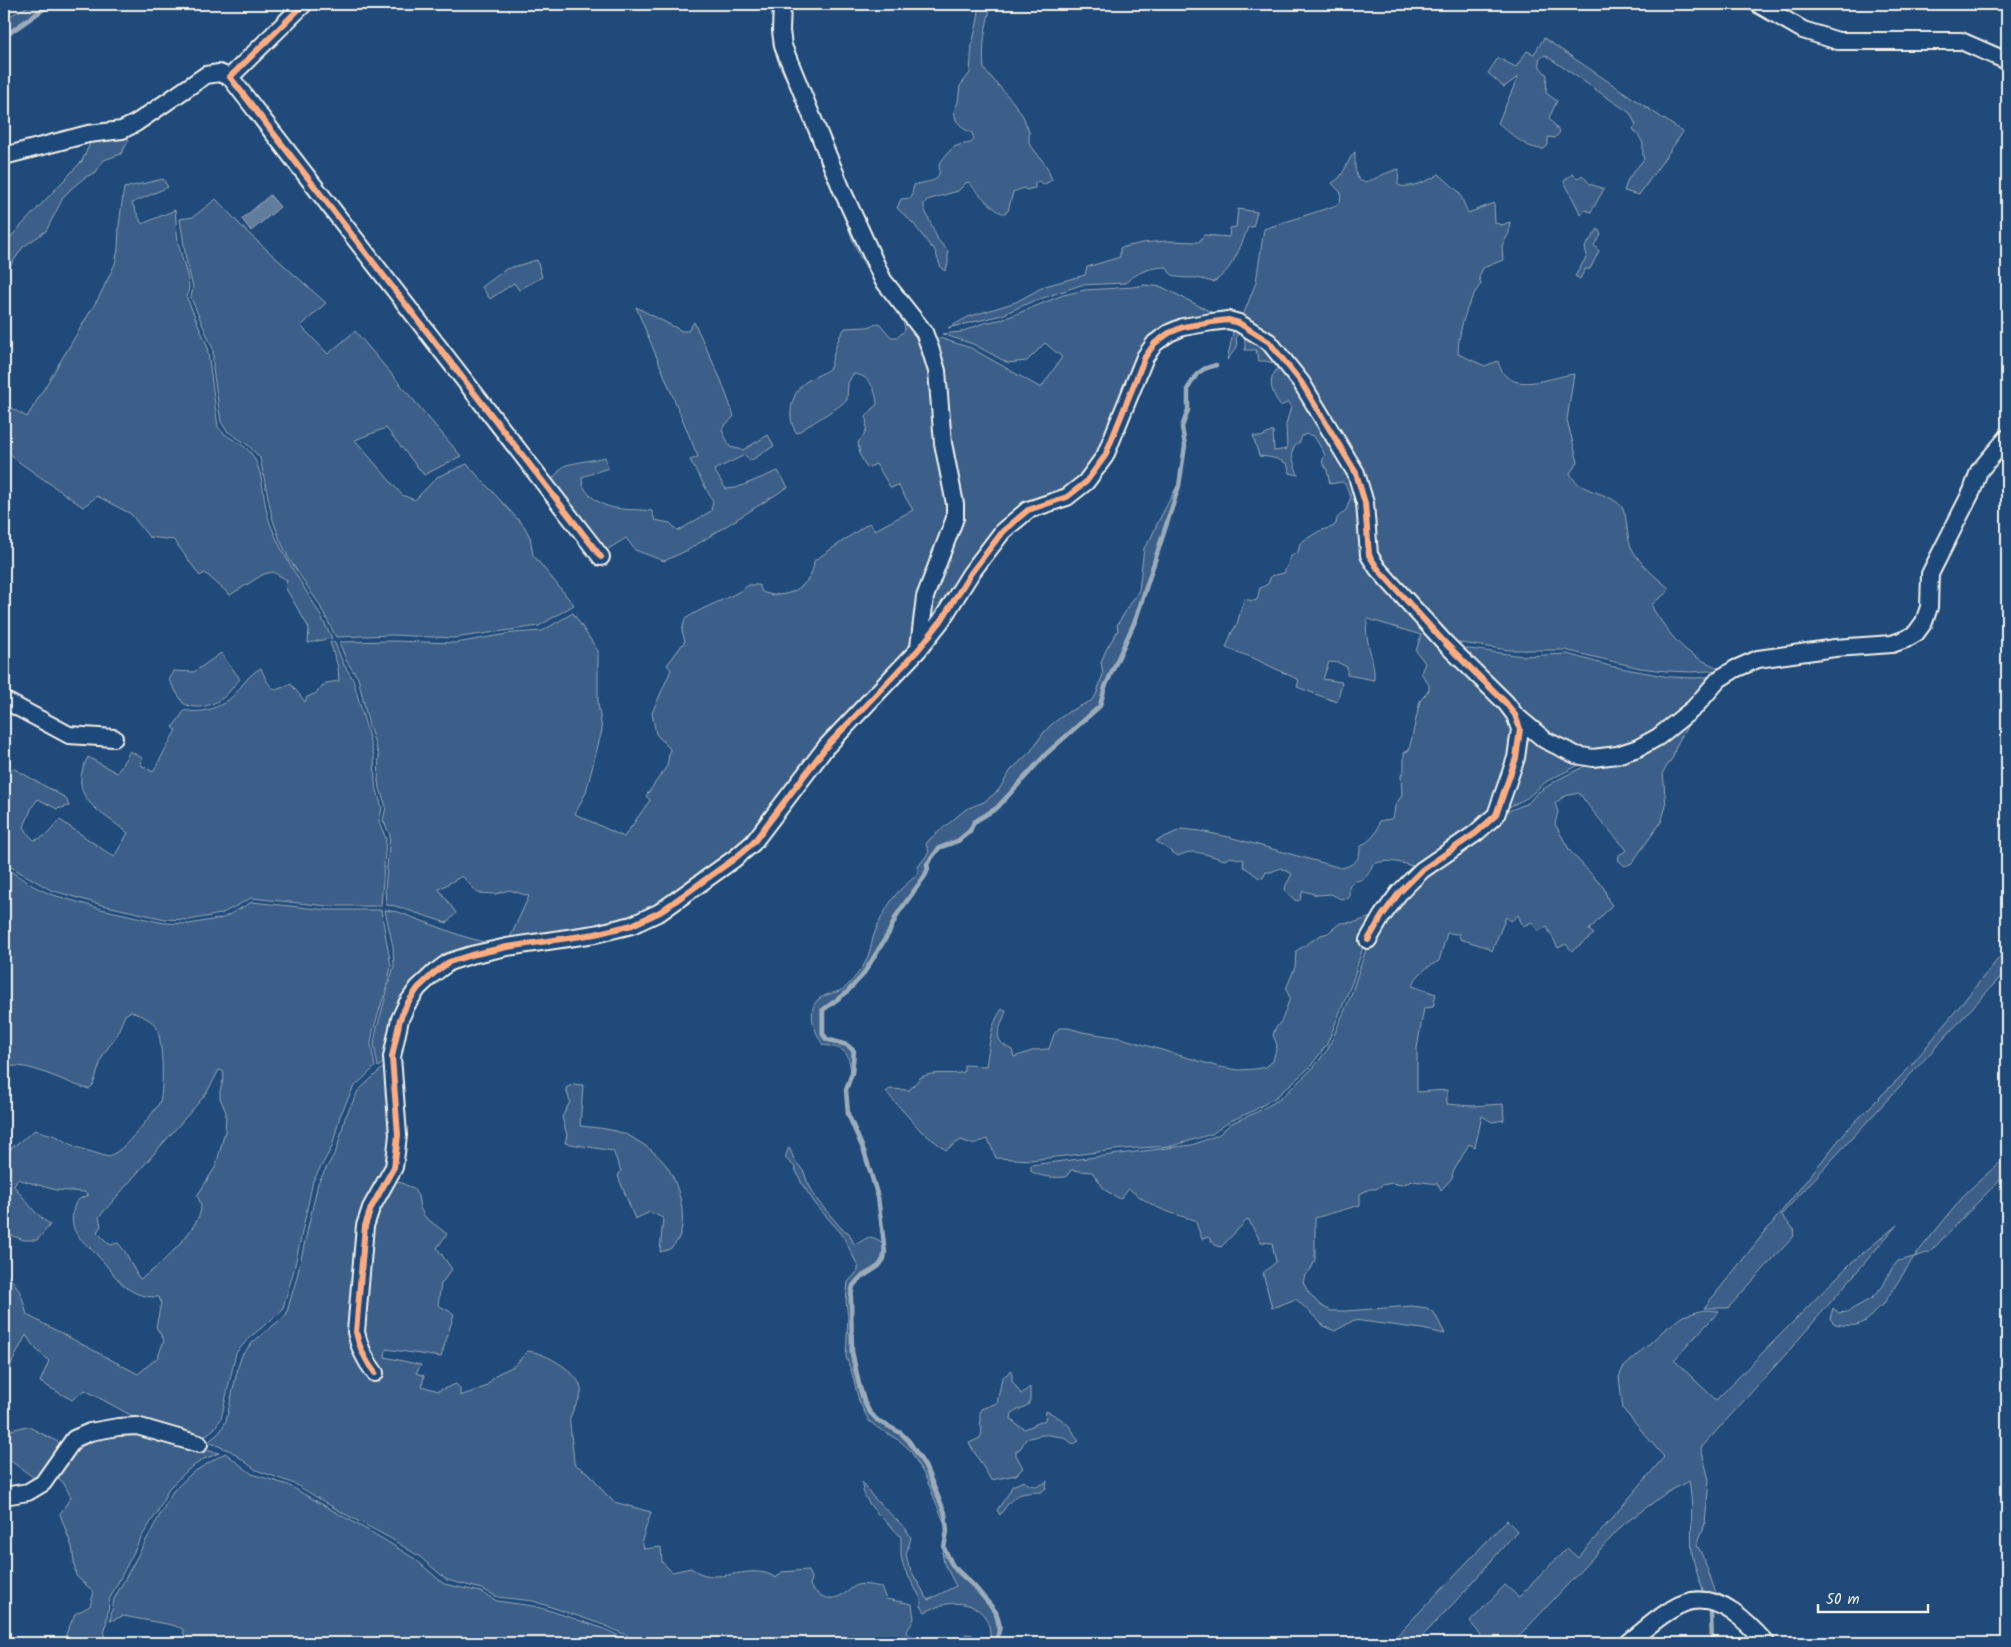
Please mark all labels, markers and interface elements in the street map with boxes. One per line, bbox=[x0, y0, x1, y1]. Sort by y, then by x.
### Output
scale bar bbox=[1818, 1582, 1928, 1614]
text: 50 m bbox=[1826, 1588, 1860, 1612]

